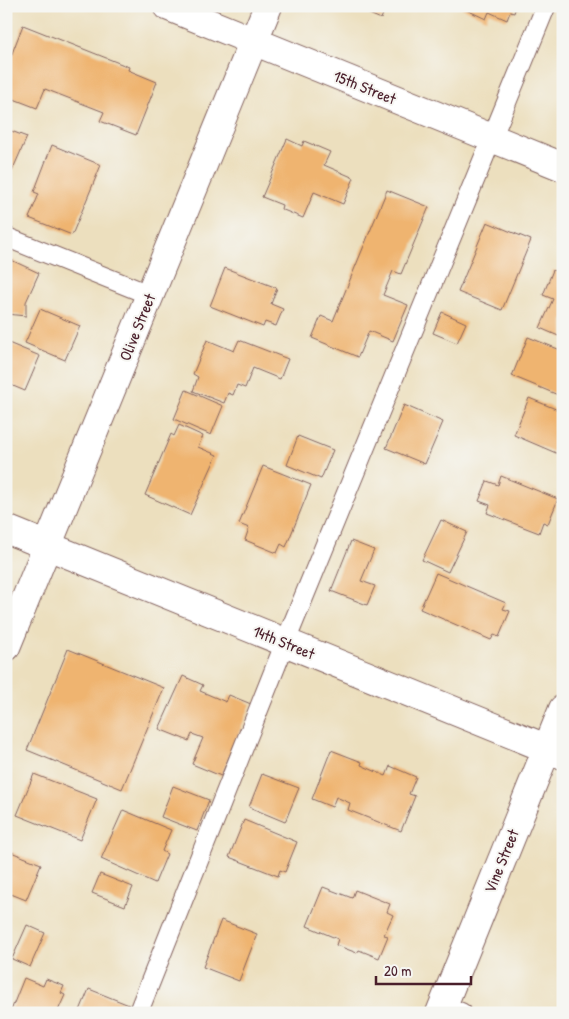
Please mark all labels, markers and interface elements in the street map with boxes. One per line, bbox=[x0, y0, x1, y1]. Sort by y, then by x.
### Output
street label: 15th Street bbox=[330, 64, 400, 110]
street label: Olive Street bbox=[114, 290, 161, 364]
street label: 14th Street bbox=[250, 620, 319, 665]
street label: Vine Street bbox=[478, 825, 524, 896]
scale bar bbox=[376, 954, 472, 986]
text: 20 m bbox=[384, 960, 411, 981]

